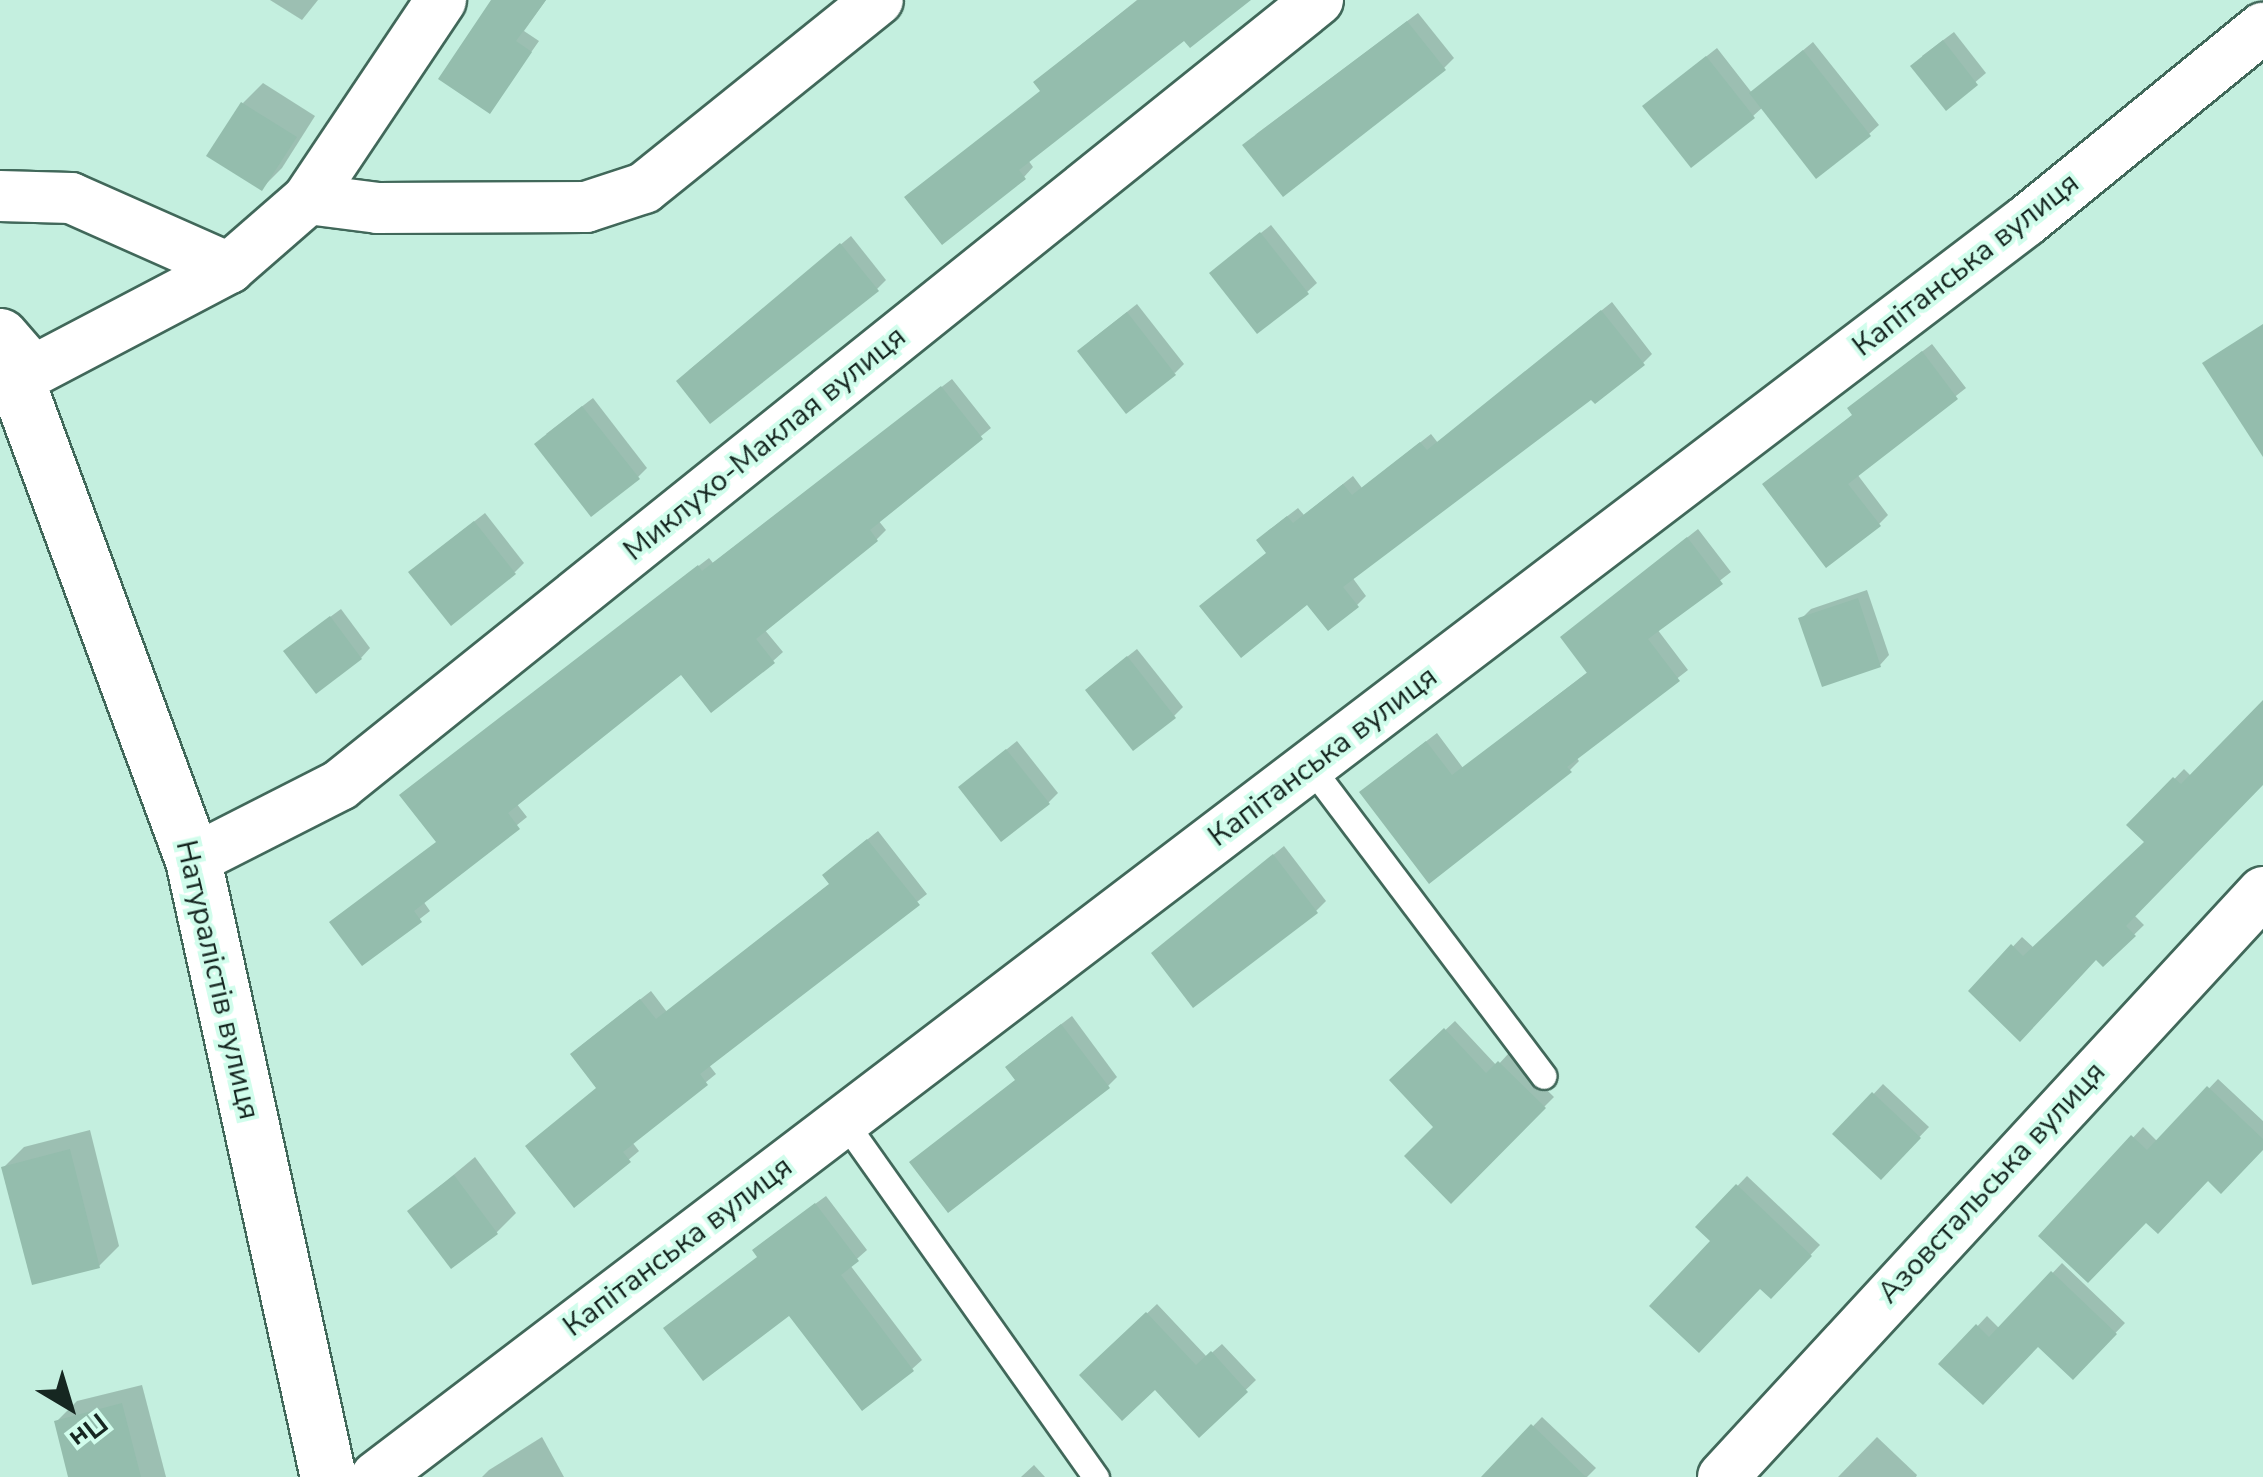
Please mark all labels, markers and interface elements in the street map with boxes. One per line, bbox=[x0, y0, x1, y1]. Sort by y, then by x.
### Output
street label: Капітанська вулиця bbox=[1846, 165, 2086, 365]
street label: Миклухо-Маклая вулиця bbox=[617, 319, 913, 569]
street label: Капітанська вулиця bbox=[1201, 659, 1445, 855]
street label: Натуралістів вулиця bbox=[167, 837, 267, 1123]
street label: Азовстальська вулиця bbox=[1871, 1055, 2113, 1311]
street label: Капітанська вулиця bbox=[556, 1149, 800, 1345]
north arrow bbox=[20, 1357, 120, 1457]
text: Пн bbox=[62, 1404, 115, 1457]

